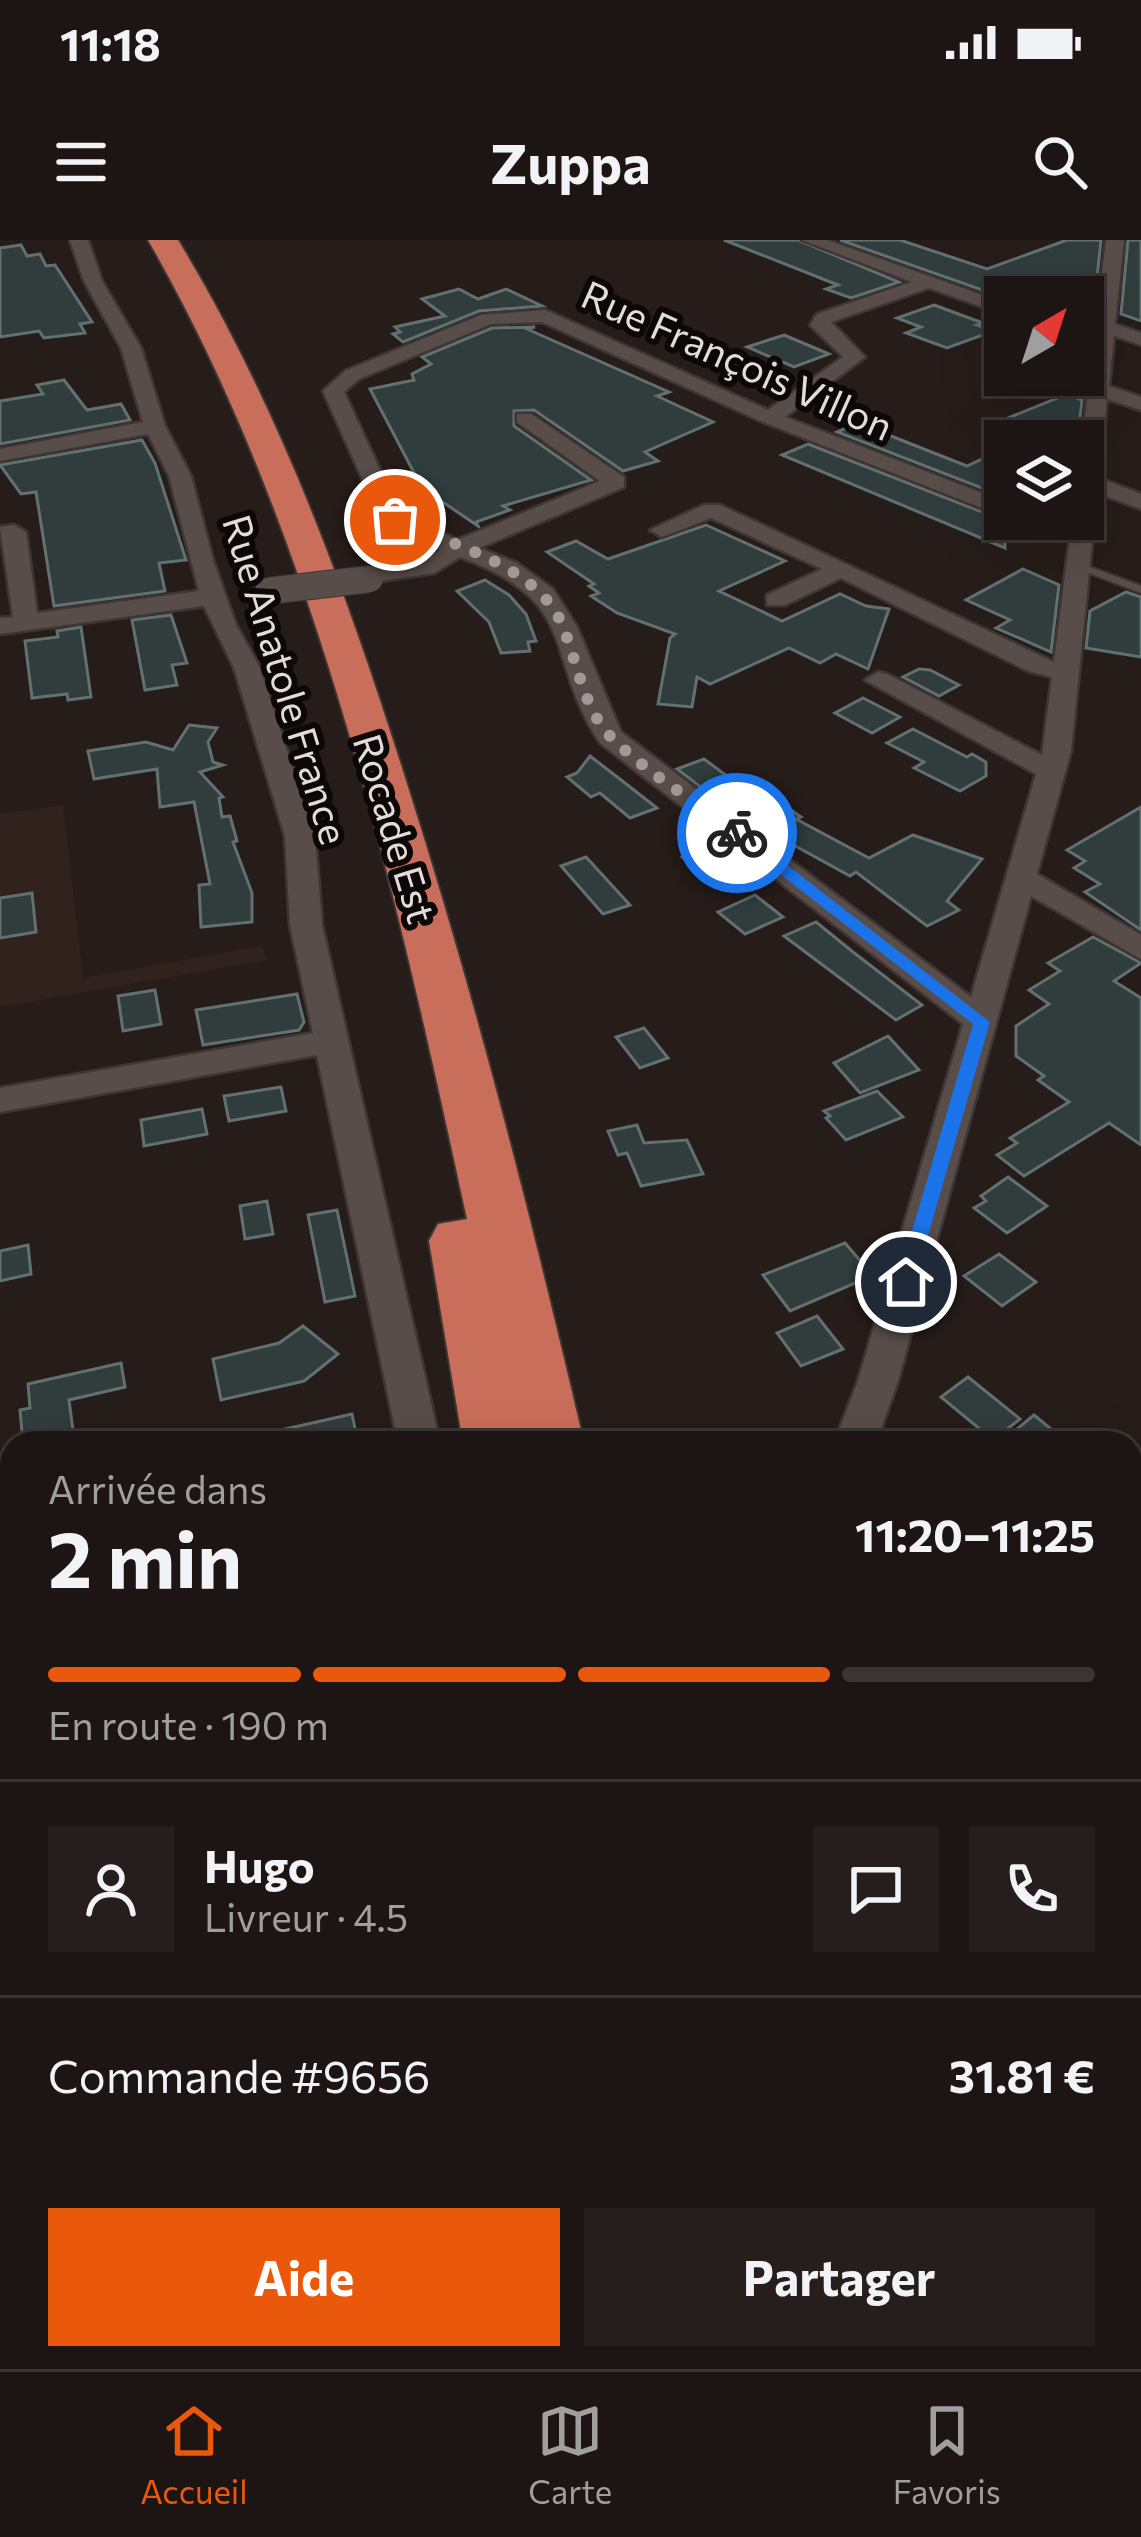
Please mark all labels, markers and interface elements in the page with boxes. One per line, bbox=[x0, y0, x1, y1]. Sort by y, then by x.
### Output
text: 11:18 bbox=[60, 15, 161, 70]
icon: menu bbox=[48, 129, 114, 195]
text: Zuppa bbox=[490, 129, 651, 195]
icon: search bbox=[1027, 129, 1093, 195]
street label: Rue François Villon bbox=[575, 269, 901, 449]
north arrow bbox=[984, 276, 1104, 396]
map controls bbox=[984, 276, 1104, 540]
button: layers bbox=[984, 420, 1104, 540]
pin bbox=[344, 469, 446, 571]
icon: bag bbox=[362, 487, 428, 553]
street label: Rue Anatole France bbox=[214, 508, 360, 850]
street label: Rocade Est bbox=[345, 728, 447, 928]
courier bbox=[677, 773, 797, 893]
icon: bike bbox=[704, 800, 770, 866]
pin bbox=[855, 1231, 957, 1333]
icon: home bbox=[873, 1249, 939, 1315]
text: Arrivée dans bbox=[48, 1464, 267, 1512]
text: 11:20–11:25 bbox=[855, 1506, 1095, 1561]
text: 2 min bbox=[48, 1509, 242, 1604]
text: En route · 190 m bbox=[48, 1700, 329, 1748]
button: person bbox=[48, 1826, 174, 1952]
button: chat bbox=[813, 1826, 939, 1952]
button: phone bbox=[969, 1826, 1095, 1952]
text: Hugo bbox=[204, 1837, 315, 1892]
text: Livreur · 4.5 bbox=[204, 1892, 408, 1940]
text: Commande #9656 bbox=[48, 2047, 430, 2102]
text: 31.81 € bbox=[949, 2047, 1095, 2102]
button: Aide bbox=[48, 2208, 560, 2346]
button: Partager bbox=[584, 2208, 1095, 2346]
tab: Accueil bbox=[140, 2398, 248, 2511]
tab: Carte bbox=[528, 2398, 612, 2511]
tab: Favoris bbox=[893, 2398, 1001, 2511]

